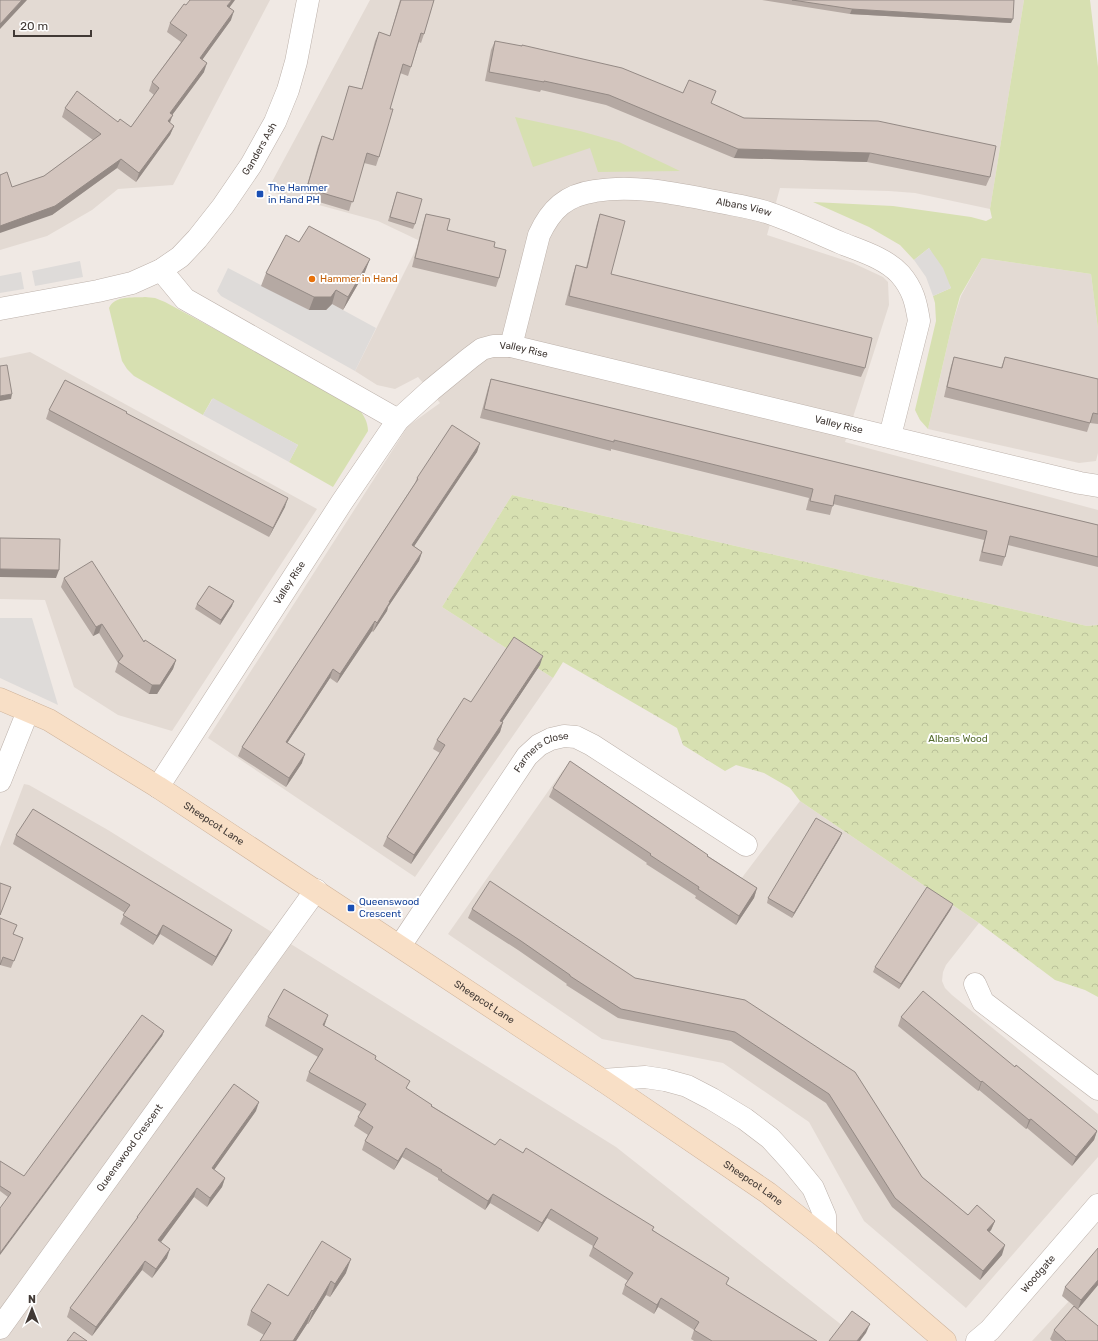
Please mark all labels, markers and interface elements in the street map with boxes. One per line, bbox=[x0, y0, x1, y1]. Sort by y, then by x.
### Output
scale bar bbox=[14, 12, 91, 38]
text: 20 m bbox=[20, 19, 48, 33]
street label: Ganders Ash bbox=[240, 120, 279, 178]
place label: The Hammer in Hand PH bbox=[268, 182, 328, 206]
marker: The Hammer in Hand PH bbox=[255, 189, 265, 199]
street label: Albans View bbox=[715, 195, 773, 219]
place label: Hammer in Hand bbox=[320, 273, 398, 285]
marker: Hammer in Hand bbox=[307, 274, 317, 284]
street label: Valley Rise bbox=[499, 340, 549, 361]
street label: Valley Rise bbox=[813, 413, 864, 437]
street label: Valley Rise bbox=[271, 559, 308, 607]
street label: Farmers Close bbox=[512, 730, 569, 775]
park label: Albans Wood bbox=[928, 733, 988, 745]
street label: Sheepcot Lane bbox=[181, 799, 247, 848]
place label: Queenswood Crescent bbox=[359, 896, 419, 920]
marker: Queenswood Crescent bbox=[346, 903, 356, 913]
street label: Sheepcot Lane bbox=[452, 978, 517, 1027]
street label: Queenswood Crescent bbox=[94, 1102, 166, 1194]
street label: Sheepcot Lane bbox=[721, 1158, 785, 1208]
street label: Woodgate bbox=[1019, 1252, 1058, 1295]
north arrow bbox=[12, 1289, 52, 1329]
text: N bbox=[28, 1293, 36, 1306]

